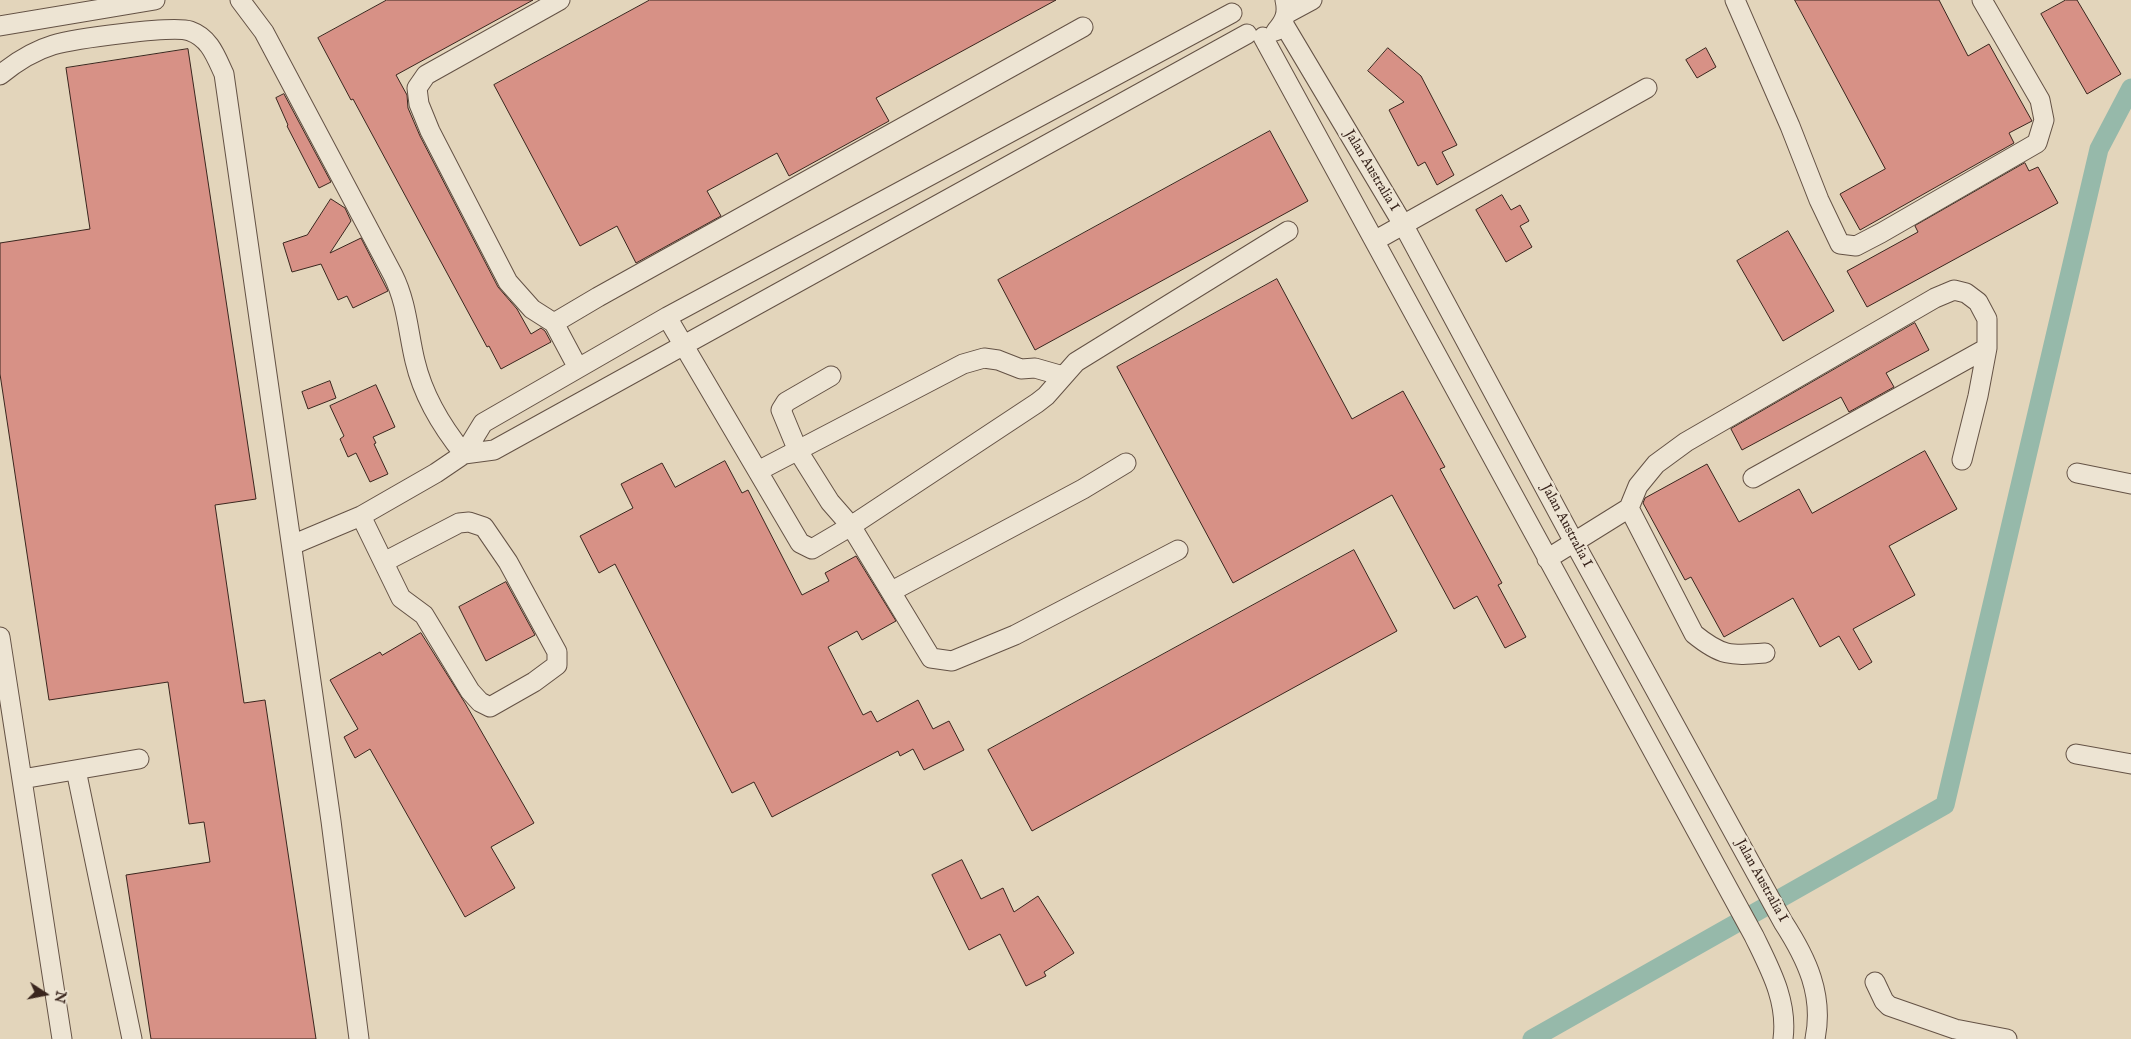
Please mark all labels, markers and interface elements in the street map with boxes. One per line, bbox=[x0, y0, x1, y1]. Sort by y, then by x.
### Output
street label: Jalan Australia I bbox=[1340, 127, 1402, 215]
street label: Jalan Australia I bbox=[1537, 481, 1595, 571]
street label: Jalan Australia I bbox=[1731, 837, 1791, 925]
north arrow bbox=[20, 969, 70, 1019]
text: N bbox=[50, 989, 70, 1005]

